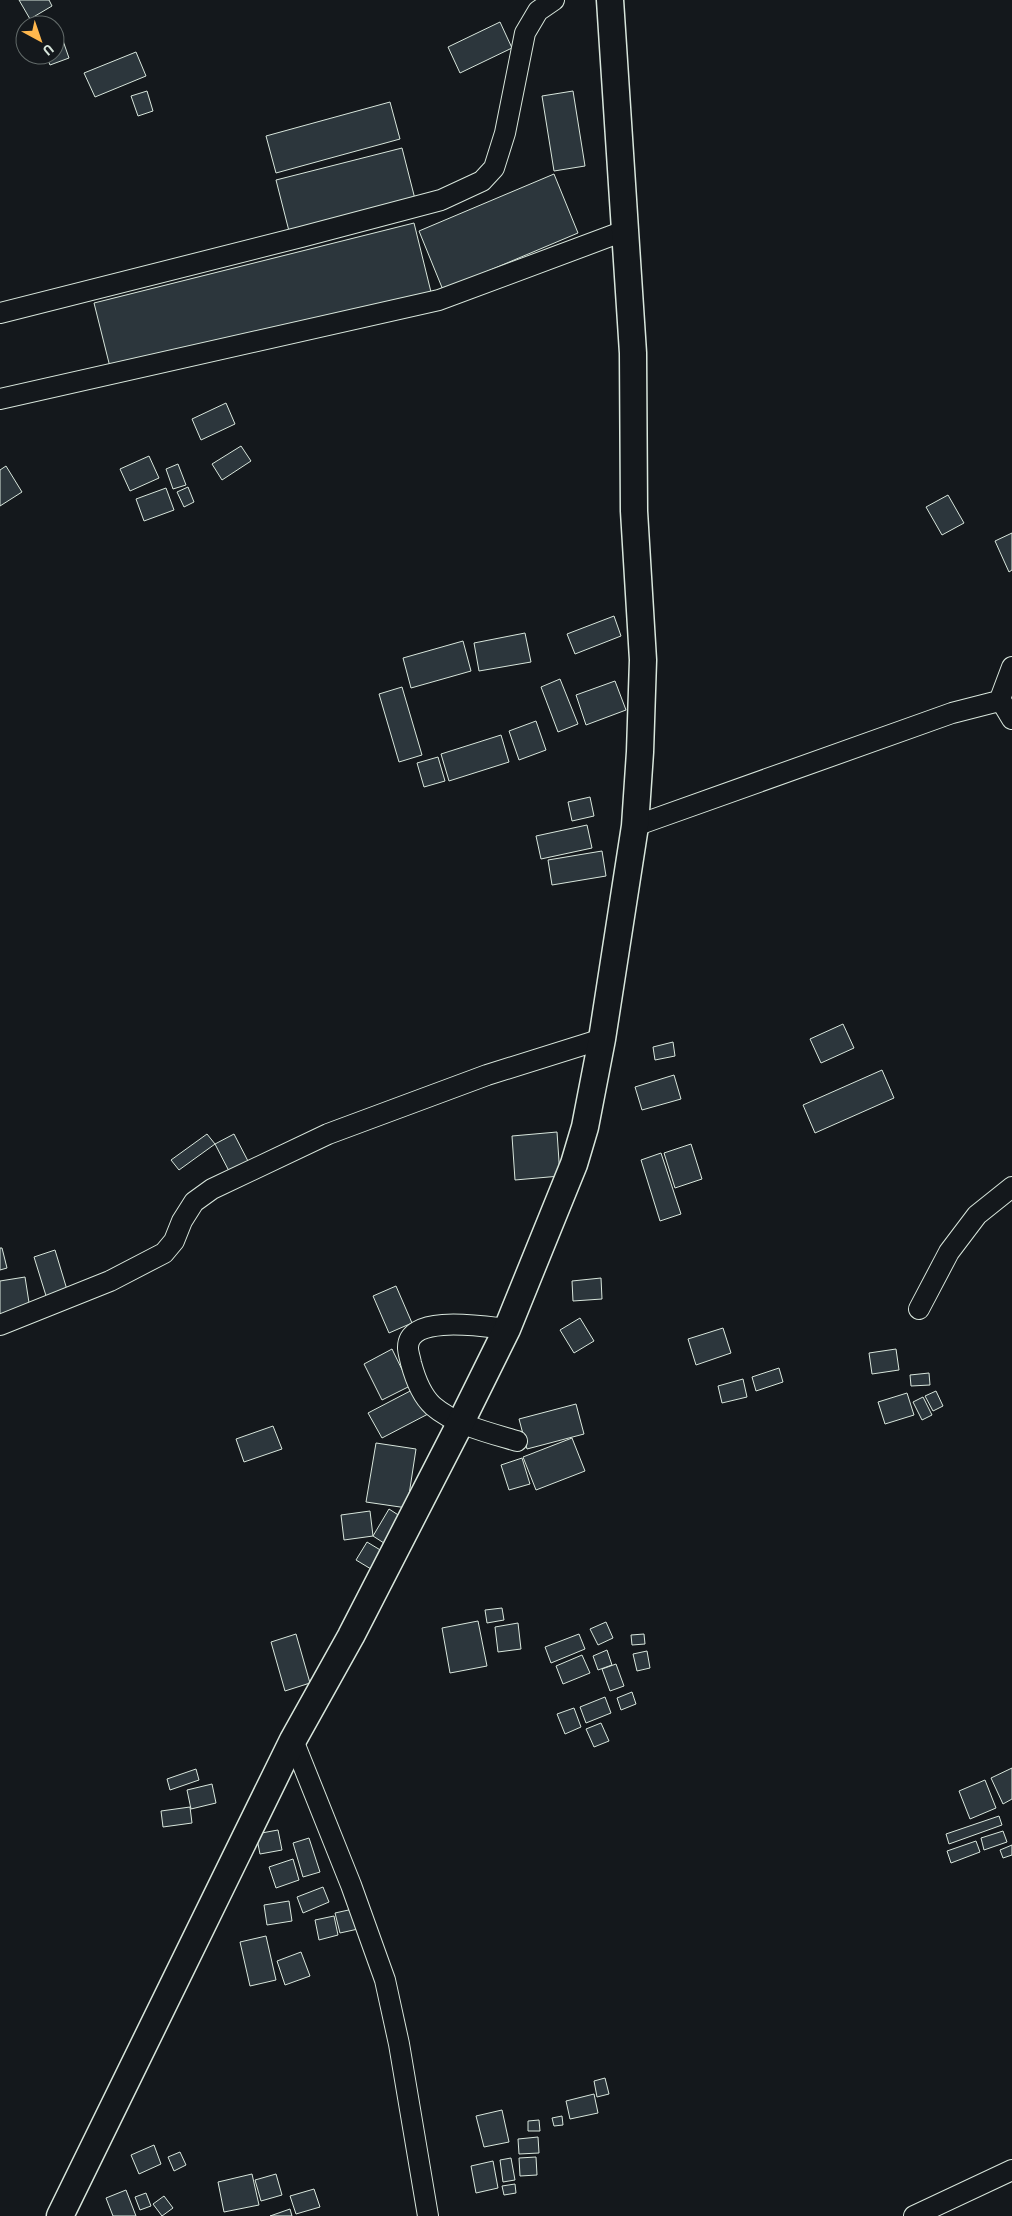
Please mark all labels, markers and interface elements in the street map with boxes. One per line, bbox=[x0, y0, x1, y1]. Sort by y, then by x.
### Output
north arrow bbox=[15, 15, 65, 65]
text: U bbox=[38, 39, 59, 61]

